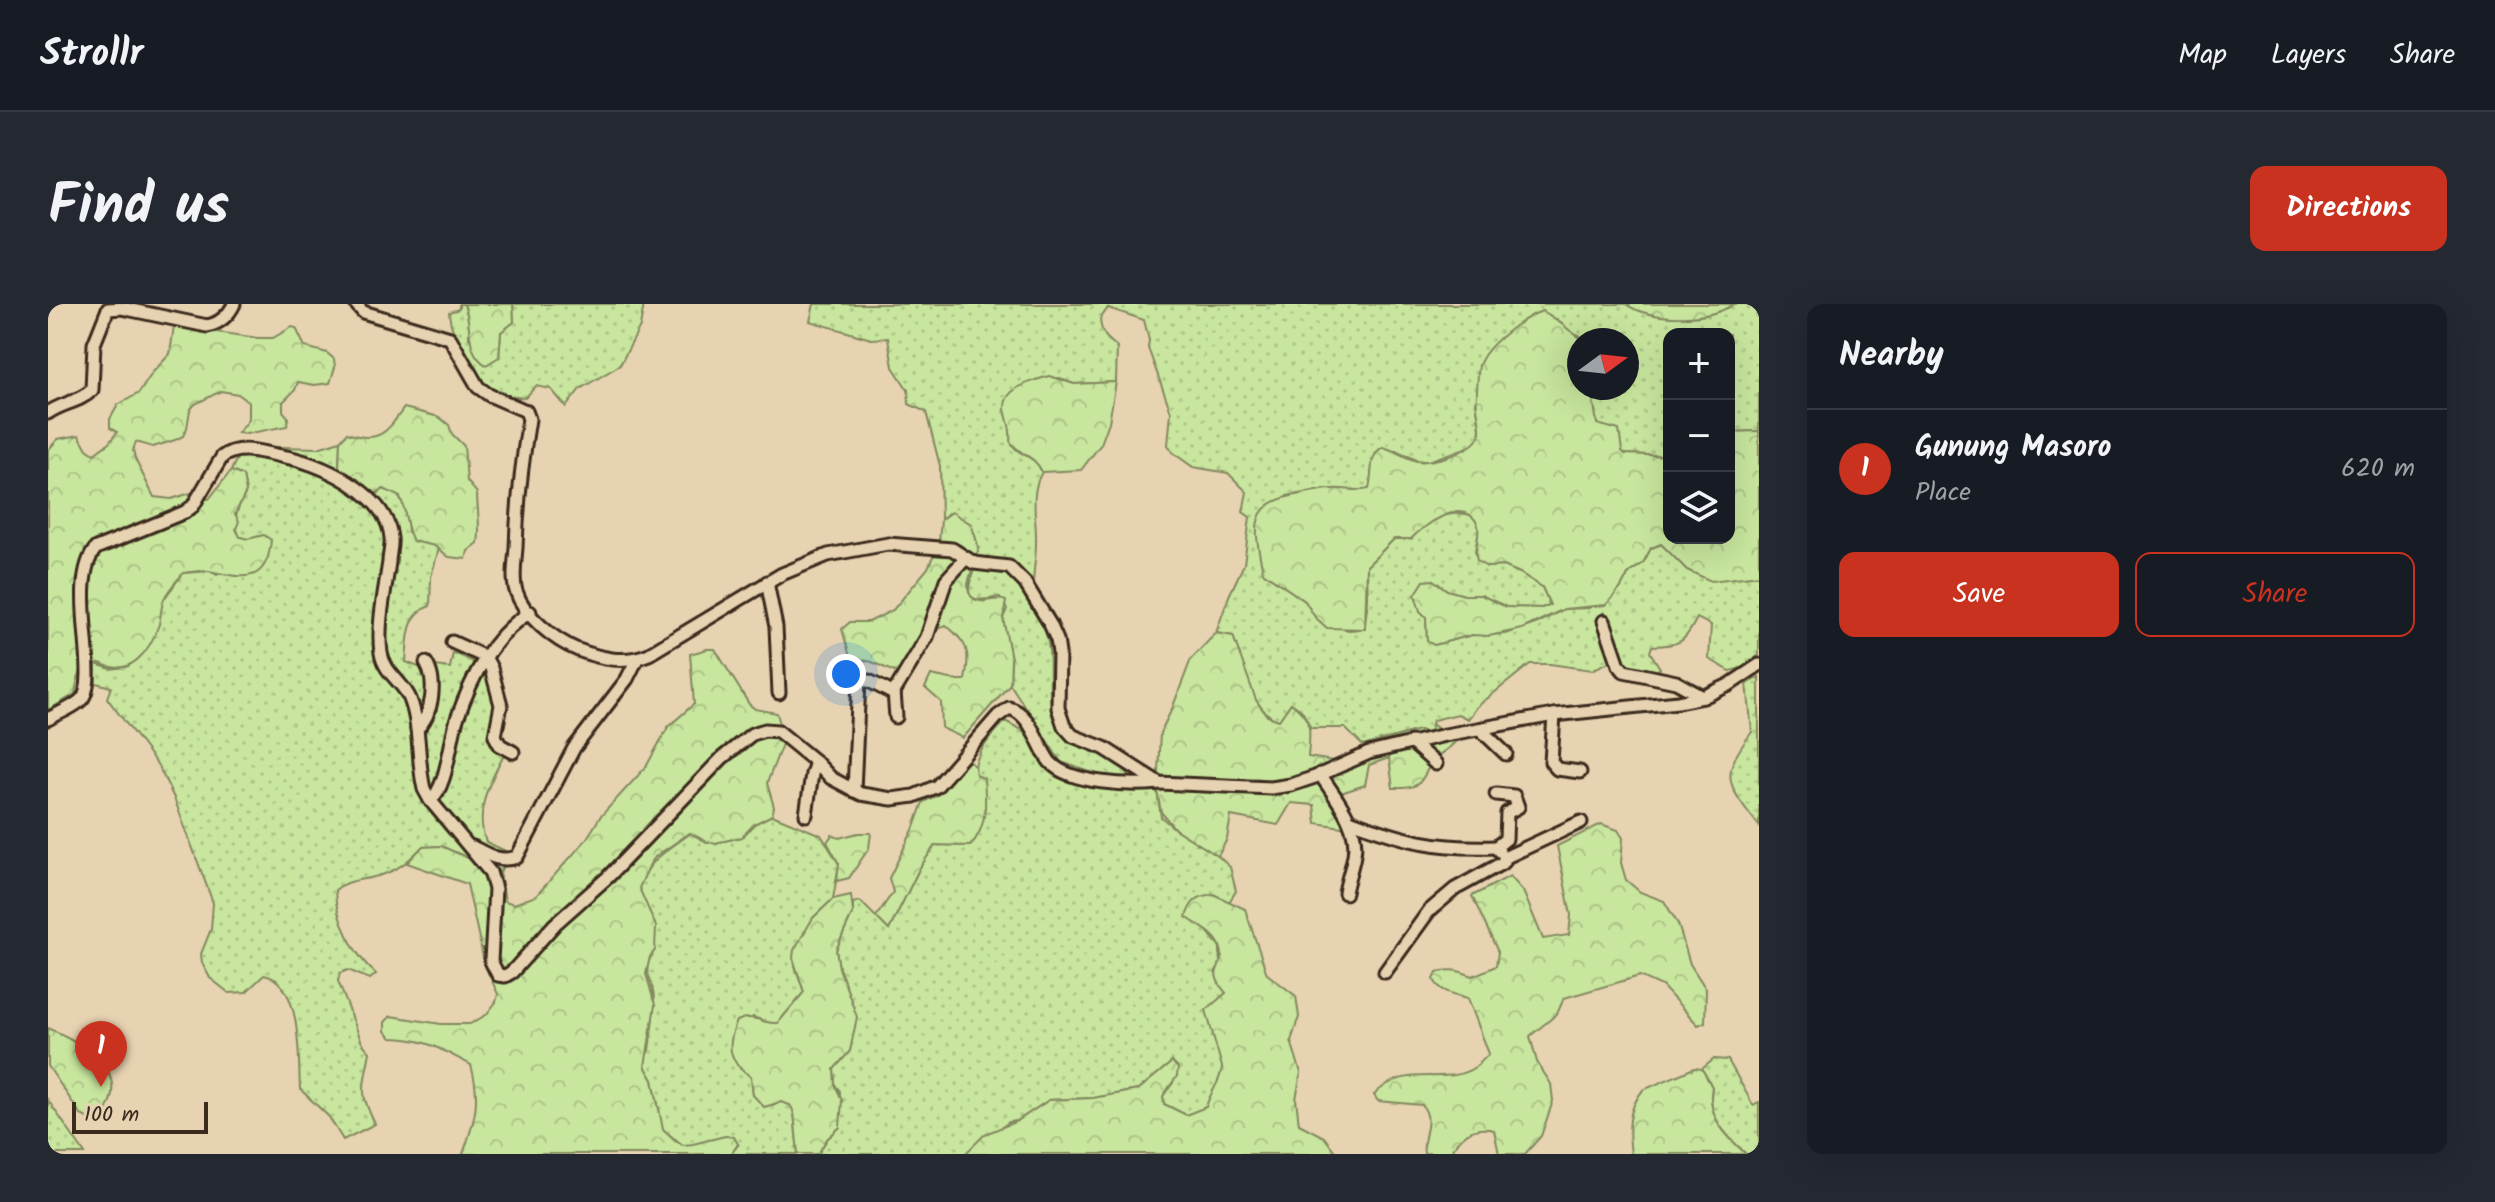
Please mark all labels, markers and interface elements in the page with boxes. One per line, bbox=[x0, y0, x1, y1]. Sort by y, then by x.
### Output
text: Strollr bbox=[40, 25, 143, 85]
text: Map bbox=[2178, 33, 2227, 78]
text: Layers bbox=[2271, 33, 2346, 78]
text: Share bbox=[2390, 33, 2455, 78]
text: Find us bbox=[48, 163, 229, 253]
button: Directions bbox=[2250, 166, 2447, 251]
north arrow bbox=[1567, 328, 1639, 400]
map controls bbox=[1663, 328, 1735, 544]
button: + bbox=[1663, 328, 1735, 400]
text: Nearby bbox=[1839, 329, 1944, 383]
button: − bbox=[1663, 400, 1735, 472]
text: Gunung Masoro bbox=[1915, 424, 2112, 472]
text: 1 bbox=[1861, 448, 1869, 490]
text: 620 m bbox=[2341, 448, 2415, 490]
button: layers bbox=[1663, 472, 1735, 544]
text: Place bbox=[1915, 472, 1971, 514]
button: Save bbox=[1839, 552, 2119, 637]
button: Share bbox=[2135, 552, 2415, 637]
your location bbox=[826, 654, 866, 694]
pin: 1 bbox=[75, 1021, 127, 1087]
scale bar bbox=[72, 1098, 208, 1134]
text: 100 m bbox=[84, 1098, 139, 1133]

